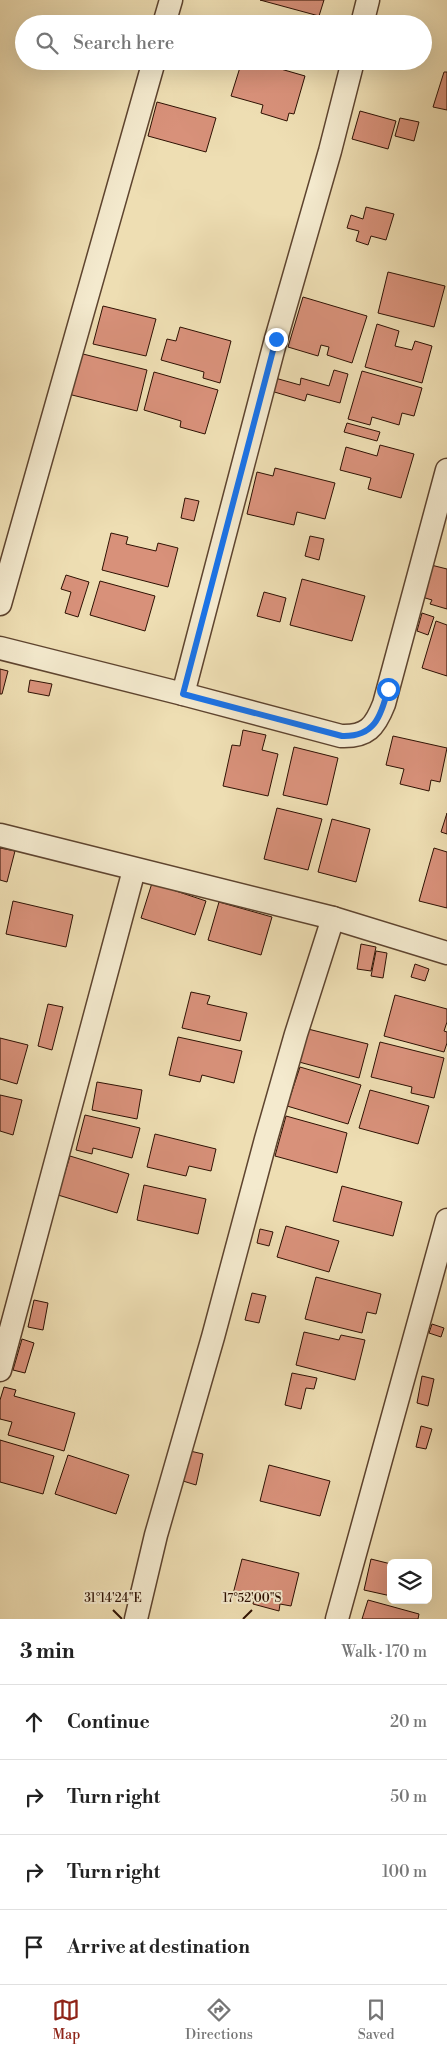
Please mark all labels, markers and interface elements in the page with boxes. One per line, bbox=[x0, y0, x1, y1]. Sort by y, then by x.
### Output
search box bbox=[15, 15, 432, 70]
icon: search bbox=[33, 29, 61, 57]
text: Search here bbox=[73, 31, 174, 55]
route end bbox=[265, 328, 288, 351]
route start bbox=[377, 678, 400, 701]
map controls bbox=[387, 1559, 432, 1604]
button: layers bbox=[387, 1559, 432, 1604]
text: 31°14'24"E bbox=[84, 1591, 142, 1606]
text: 17°52'00"S bbox=[223, 1591, 281, 1606]
text: 3 min bbox=[20, 1639, 75, 1665]
text: Walk · 170 m bbox=[341, 1642, 427, 1662]
icon: ahead bbox=[20, 1708, 48, 1736]
text: Continue bbox=[67, 1710, 150, 1734]
text: 20 m bbox=[390, 1712, 427, 1732]
icon: right bbox=[20, 1783, 48, 1811]
text: Turn right bbox=[67, 1785, 160, 1809]
text: 50 m bbox=[390, 1787, 427, 1807]
icon: right bbox=[20, 1858, 48, 1886]
text: Turn right bbox=[67, 1860, 160, 1884]
text: 100 m bbox=[382, 1862, 427, 1882]
icon: arrive bbox=[20, 1933, 48, 1961]
text: Arrive at destination bbox=[67, 1935, 250, 1959]
tab: Map bbox=[52, 1996, 80, 2044]
tab: Directions bbox=[185, 1996, 253, 2044]
tab: Saved bbox=[358, 1996, 395, 2044]

